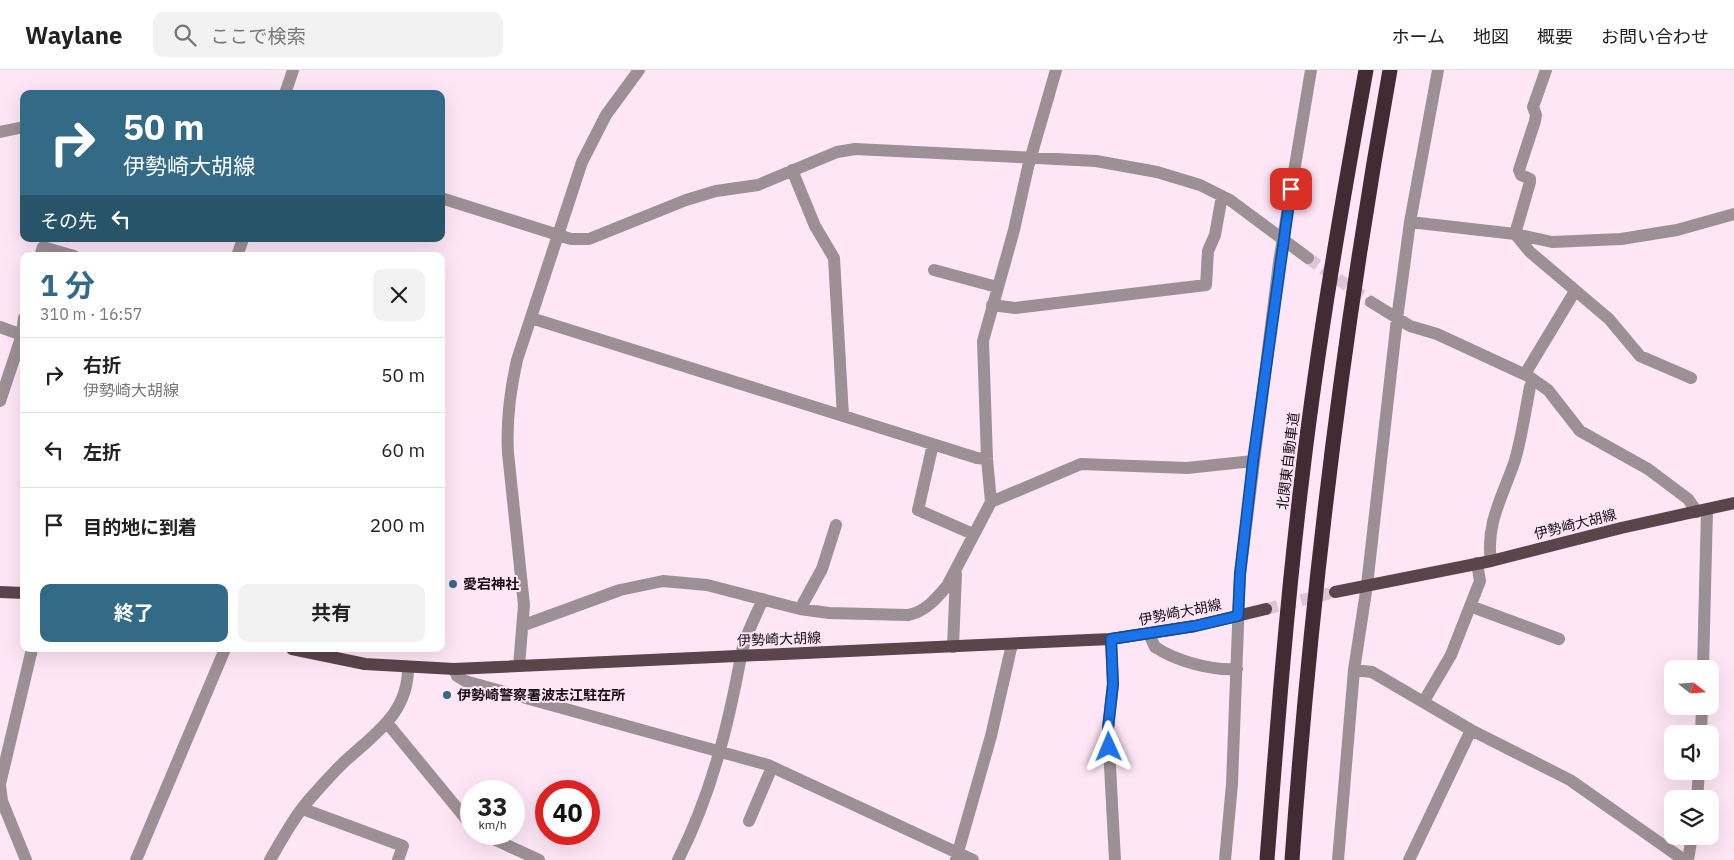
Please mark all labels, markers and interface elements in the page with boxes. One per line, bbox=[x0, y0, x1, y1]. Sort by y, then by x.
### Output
search box bbox=[153, 12, 503, 57]
text: Waylane bbox=[25, 19, 123, 51]
icon: search bbox=[171, 21, 199, 49]
text: ここで検索 bbox=[211, 24, 306, 48]
text: ホーム bbox=[1392, 25, 1445, 48]
text: 地図 bbox=[1473, 25, 1509, 48]
text: 概要 bbox=[1537, 25, 1573, 48]
text: お問い合わせ bbox=[1601, 25, 1709, 48]
text: 50 m bbox=[123, 104, 205, 150]
icon: right bbox=[40, 110, 105, 175]
text: 伊勢崎大胡線 bbox=[123, 151, 255, 180]
pin bbox=[1270, 168, 1312, 210]
icon: arrive bbox=[1277, 175, 1305, 203]
icon: left bbox=[107, 205, 135, 233]
text: その先 bbox=[40, 209, 97, 233]
text: 1 分 bbox=[40, 265, 95, 304]
button: close bbox=[373, 269, 425, 321]
text: 310 m · 16:57 bbox=[40, 304, 142, 324]
text: 右折 bbox=[83, 353, 121, 377]
icon: right bbox=[40, 361, 68, 389]
text: 50 m bbox=[381, 363, 425, 387]
text: 伊勢崎大胡線 bbox=[83, 380, 179, 400]
street label: 北関東自動車道 bbox=[1273, 411, 1303, 511]
icon: left bbox=[40, 436, 68, 464]
text: 60 m bbox=[381, 438, 425, 462]
text: 左折 bbox=[83, 440, 121, 464]
street label: 伊勢崎大胡線 bbox=[1532, 505, 1618, 543]
icon: arrive bbox=[40, 511, 68, 539]
text: 200 m bbox=[370, 513, 425, 537]
text: 目的地に到着 bbox=[83, 515, 197, 539]
place label: 愛宕神社 bbox=[463, 575, 519, 593]
marker: 愛宕神社 bbox=[447, 578, 459, 590]
button: 終了 bbox=[40, 584, 228, 642]
button: 共有 bbox=[238, 584, 425, 642]
street label: 伊勢崎大胡線 bbox=[1137, 595, 1223, 629]
street label: 伊勢崎大胡線 bbox=[737, 629, 821, 649]
north arrow bbox=[1664, 660, 1719, 715]
map controls bbox=[1664, 660, 1719, 845]
place label: 伊勢崎警察署波志江駐在所 bbox=[457, 686, 625, 704]
marker: 伊勢崎警察署波志江駐在所 bbox=[441, 689, 453, 701]
position arrow bbox=[1082, 720, 1134, 772]
button: sound bbox=[1664, 725, 1719, 780]
speed limit sign: 40 bbox=[535, 780, 600, 845]
text: 33 bbox=[477, 790, 508, 823]
button: layers bbox=[1664, 790, 1719, 845]
text: km/h bbox=[478, 817, 507, 832]

